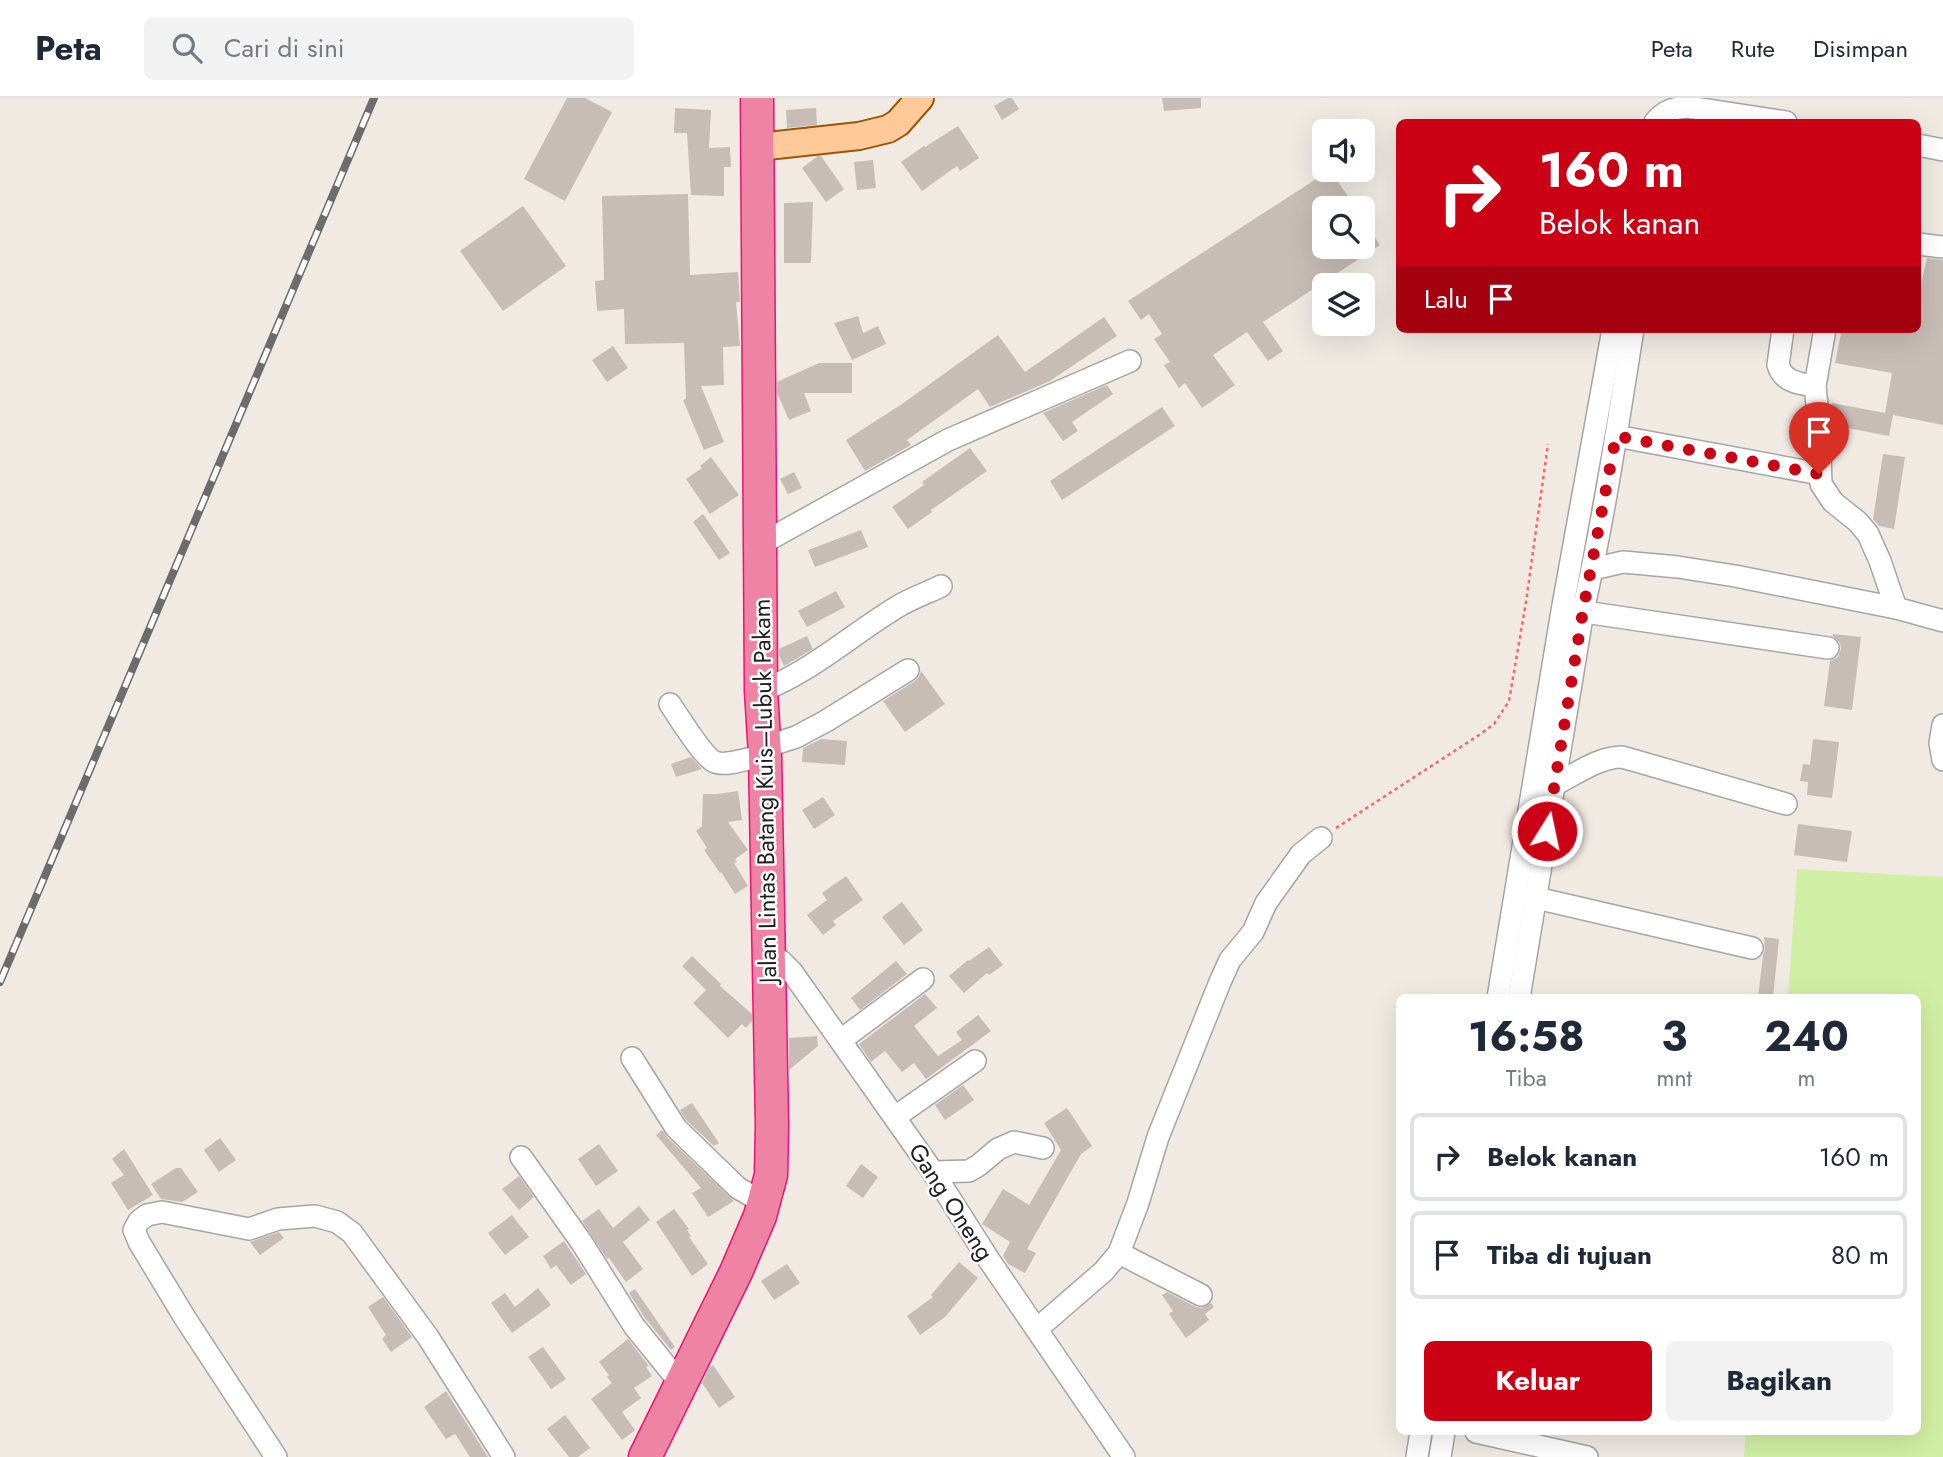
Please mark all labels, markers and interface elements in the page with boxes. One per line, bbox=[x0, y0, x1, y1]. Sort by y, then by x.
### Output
search box bbox=[144, 17, 634, 80]
text: Peta bbox=[35, 25, 102, 72]
icon: search bbox=[168, 29, 206, 67]
text: Cari di sini bbox=[224, 29, 345, 67]
text: Peta bbox=[1651, 31, 1693, 66]
text: Rute bbox=[1731, 31, 1775, 66]
text: Disimpan bbox=[1813, 31, 1908, 66]
map controls bbox=[1312, 119, 1375, 336]
button: sound bbox=[1312, 119, 1375, 182]
text: 160 m bbox=[1539, 135, 1684, 205]
icon: right bbox=[1424, 147, 1515, 238]
button: search bbox=[1312, 196, 1375, 259]
text: Belok kanan bbox=[1539, 200, 1700, 246]
button: layers bbox=[1312, 273, 1375, 336]
text: Lalu bbox=[1424, 280, 1468, 318]
icon: arrive bbox=[1482, 280, 1520, 318]
pin bbox=[1789, 402, 1849, 474]
icon: arrive bbox=[1800, 413, 1838, 451]
street label: Jalan Lintas Batang Kuis–Lubuk Pakam bbox=[744, 598, 785, 987]
position arrow bbox=[1510, 794, 1584, 868]
text: 16:58 bbox=[1468, 1006, 1585, 1067]
text: 3 bbox=[1661, 1006, 1687, 1067]
text: 240 bbox=[1764, 1006, 1849, 1067]
text: Tiba bbox=[1506, 1061, 1547, 1095]
text: mnt bbox=[1657, 1061, 1692, 1095]
text: m bbox=[1798, 1061, 1816, 1095]
street label: Gang Oneng bbox=[900, 1136, 1003, 1267]
icon: right bbox=[1428, 1138, 1466, 1176]
text: Belok kanan bbox=[1487, 1138, 1637, 1176]
text: 160 m bbox=[1819, 1138, 1889, 1176]
icon: arrive bbox=[1428, 1236, 1466, 1274]
text: Tiba di tujuan bbox=[1487, 1236, 1652, 1274]
text: 80 m bbox=[1831, 1236, 1889, 1274]
button: Keluar bbox=[1424, 1341, 1652, 1421]
button: Bagikan bbox=[1666, 1341, 1893, 1421]

